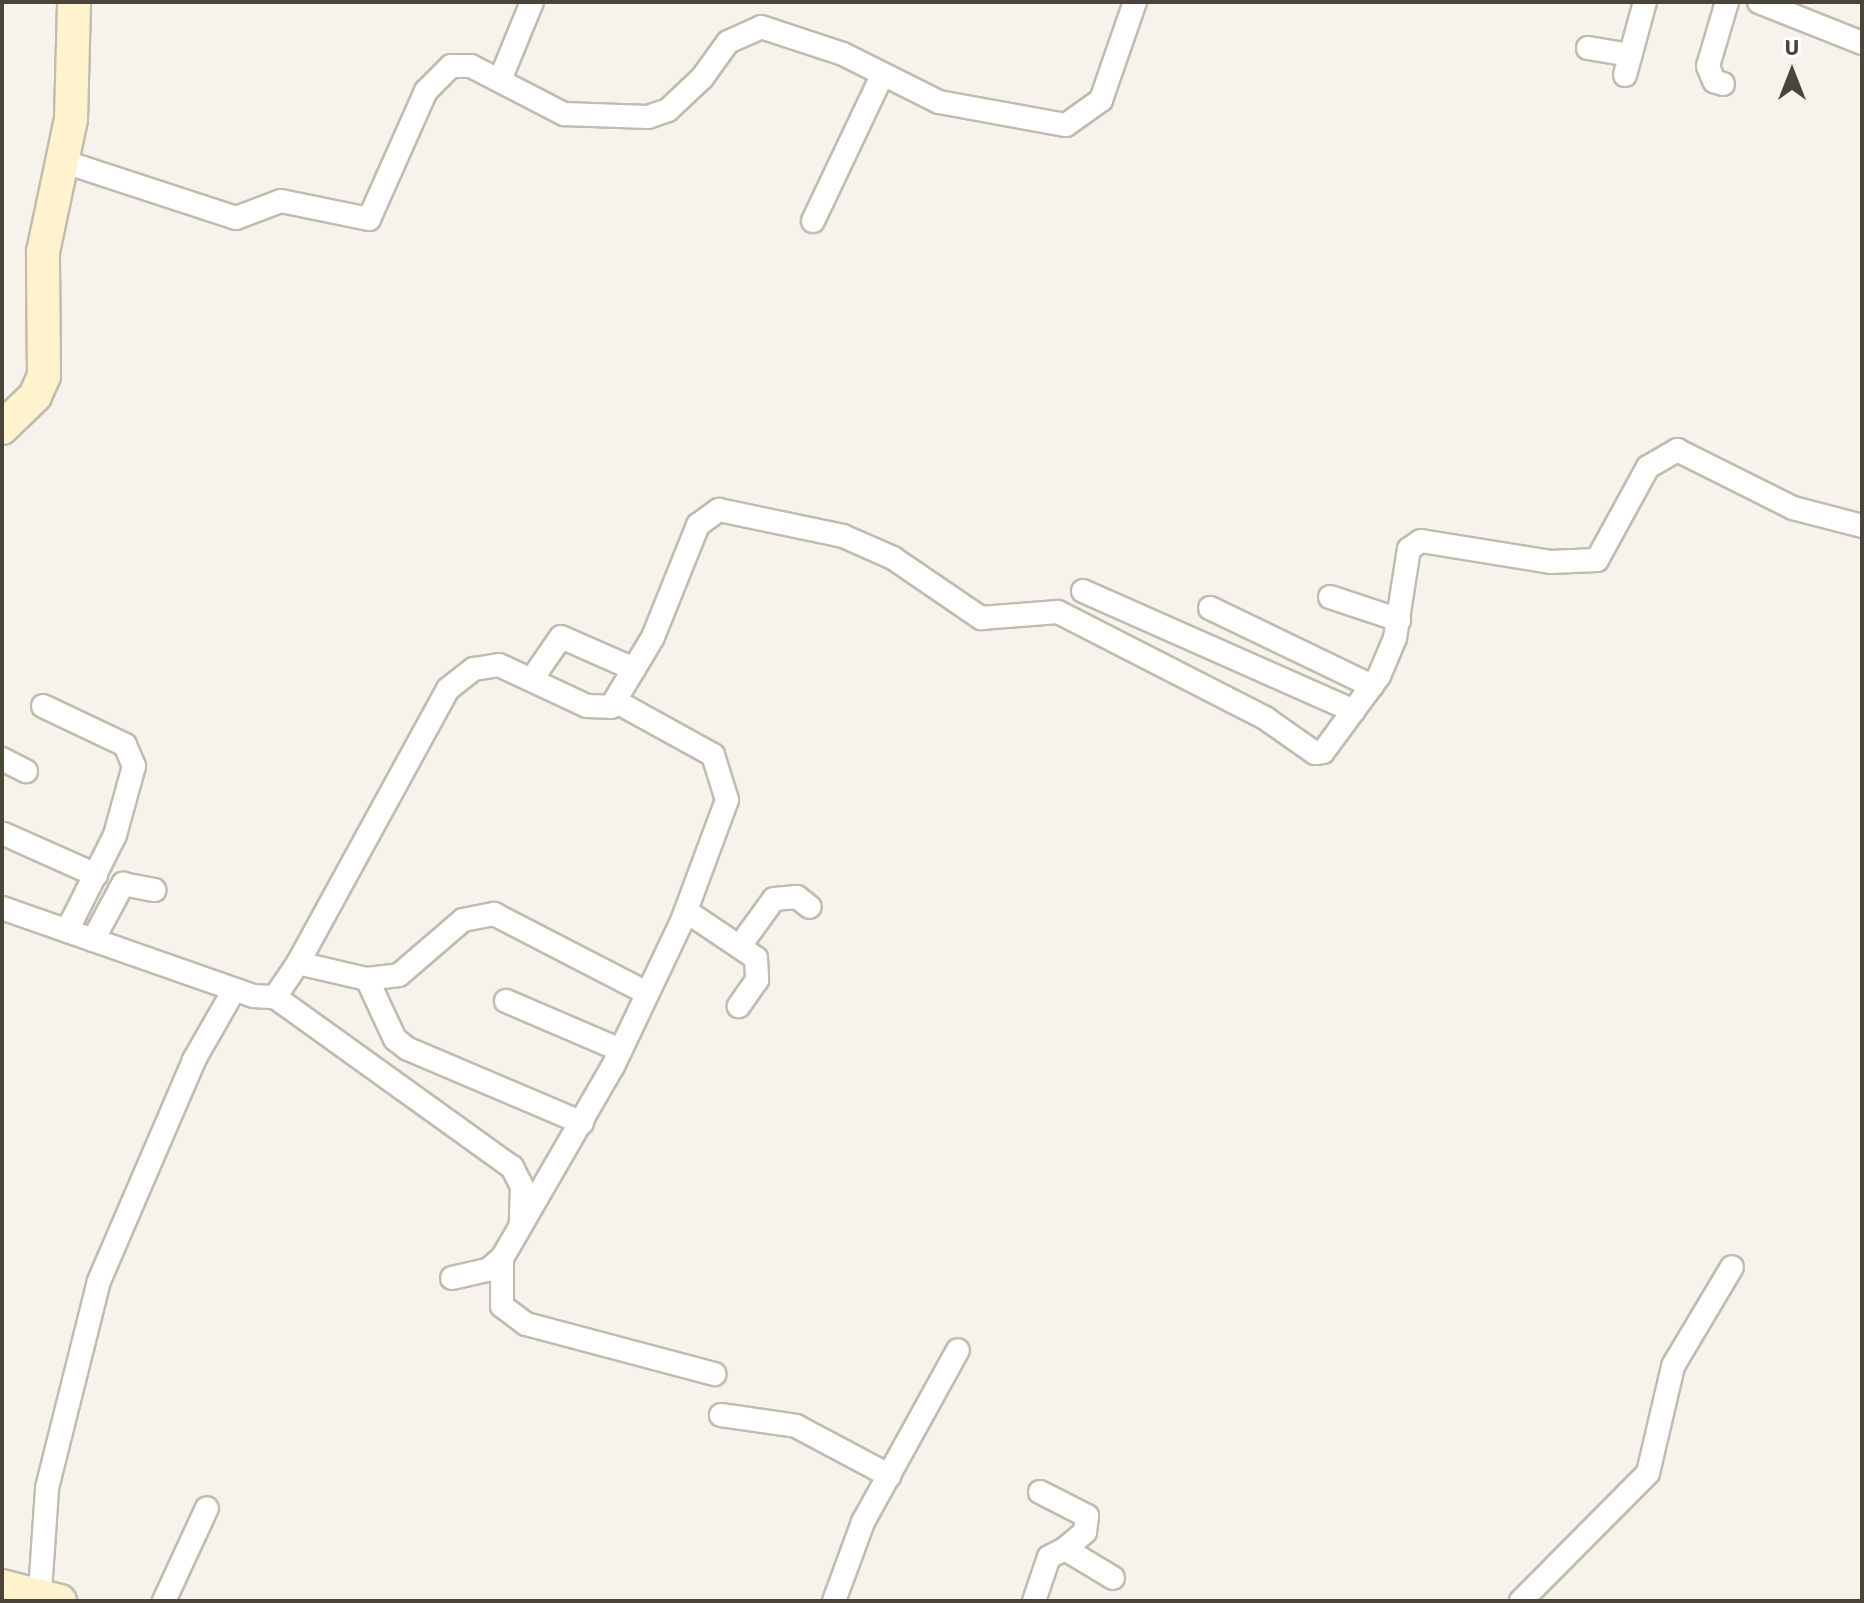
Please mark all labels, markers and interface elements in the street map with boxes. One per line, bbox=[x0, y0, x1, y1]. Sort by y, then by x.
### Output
north arrow bbox=[1752, 32, 1832, 112]
text: U bbox=[1785, 34, 1799, 61]

